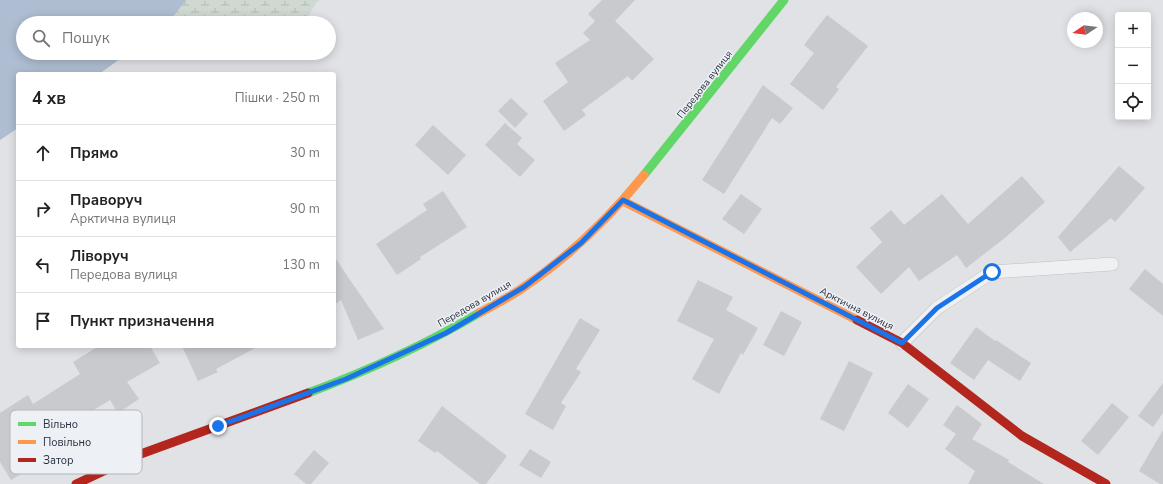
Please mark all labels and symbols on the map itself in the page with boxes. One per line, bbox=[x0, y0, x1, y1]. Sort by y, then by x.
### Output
north arrow bbox=[1067, 12, 1103, 48]
street label: Передова вулиця bbox=[674, 48, 736, 122]
route start bbox=[983, 263, 1001, 281]
street label: Передова вулиця bbox=[435, 277, 514, 331]
street label: Арктична вулиця bbox=[817, 284, 896, 334]
legend bbox=[10, 410, 142, 474]
text: Вільно bbox=[43, 417, 78, 432]
route end bbox=[209, 417, 227, 435]
text: Повільно bbox=[43, 435, 91, 450]
text: Затор bbox=[43, 453, 74, 468]

